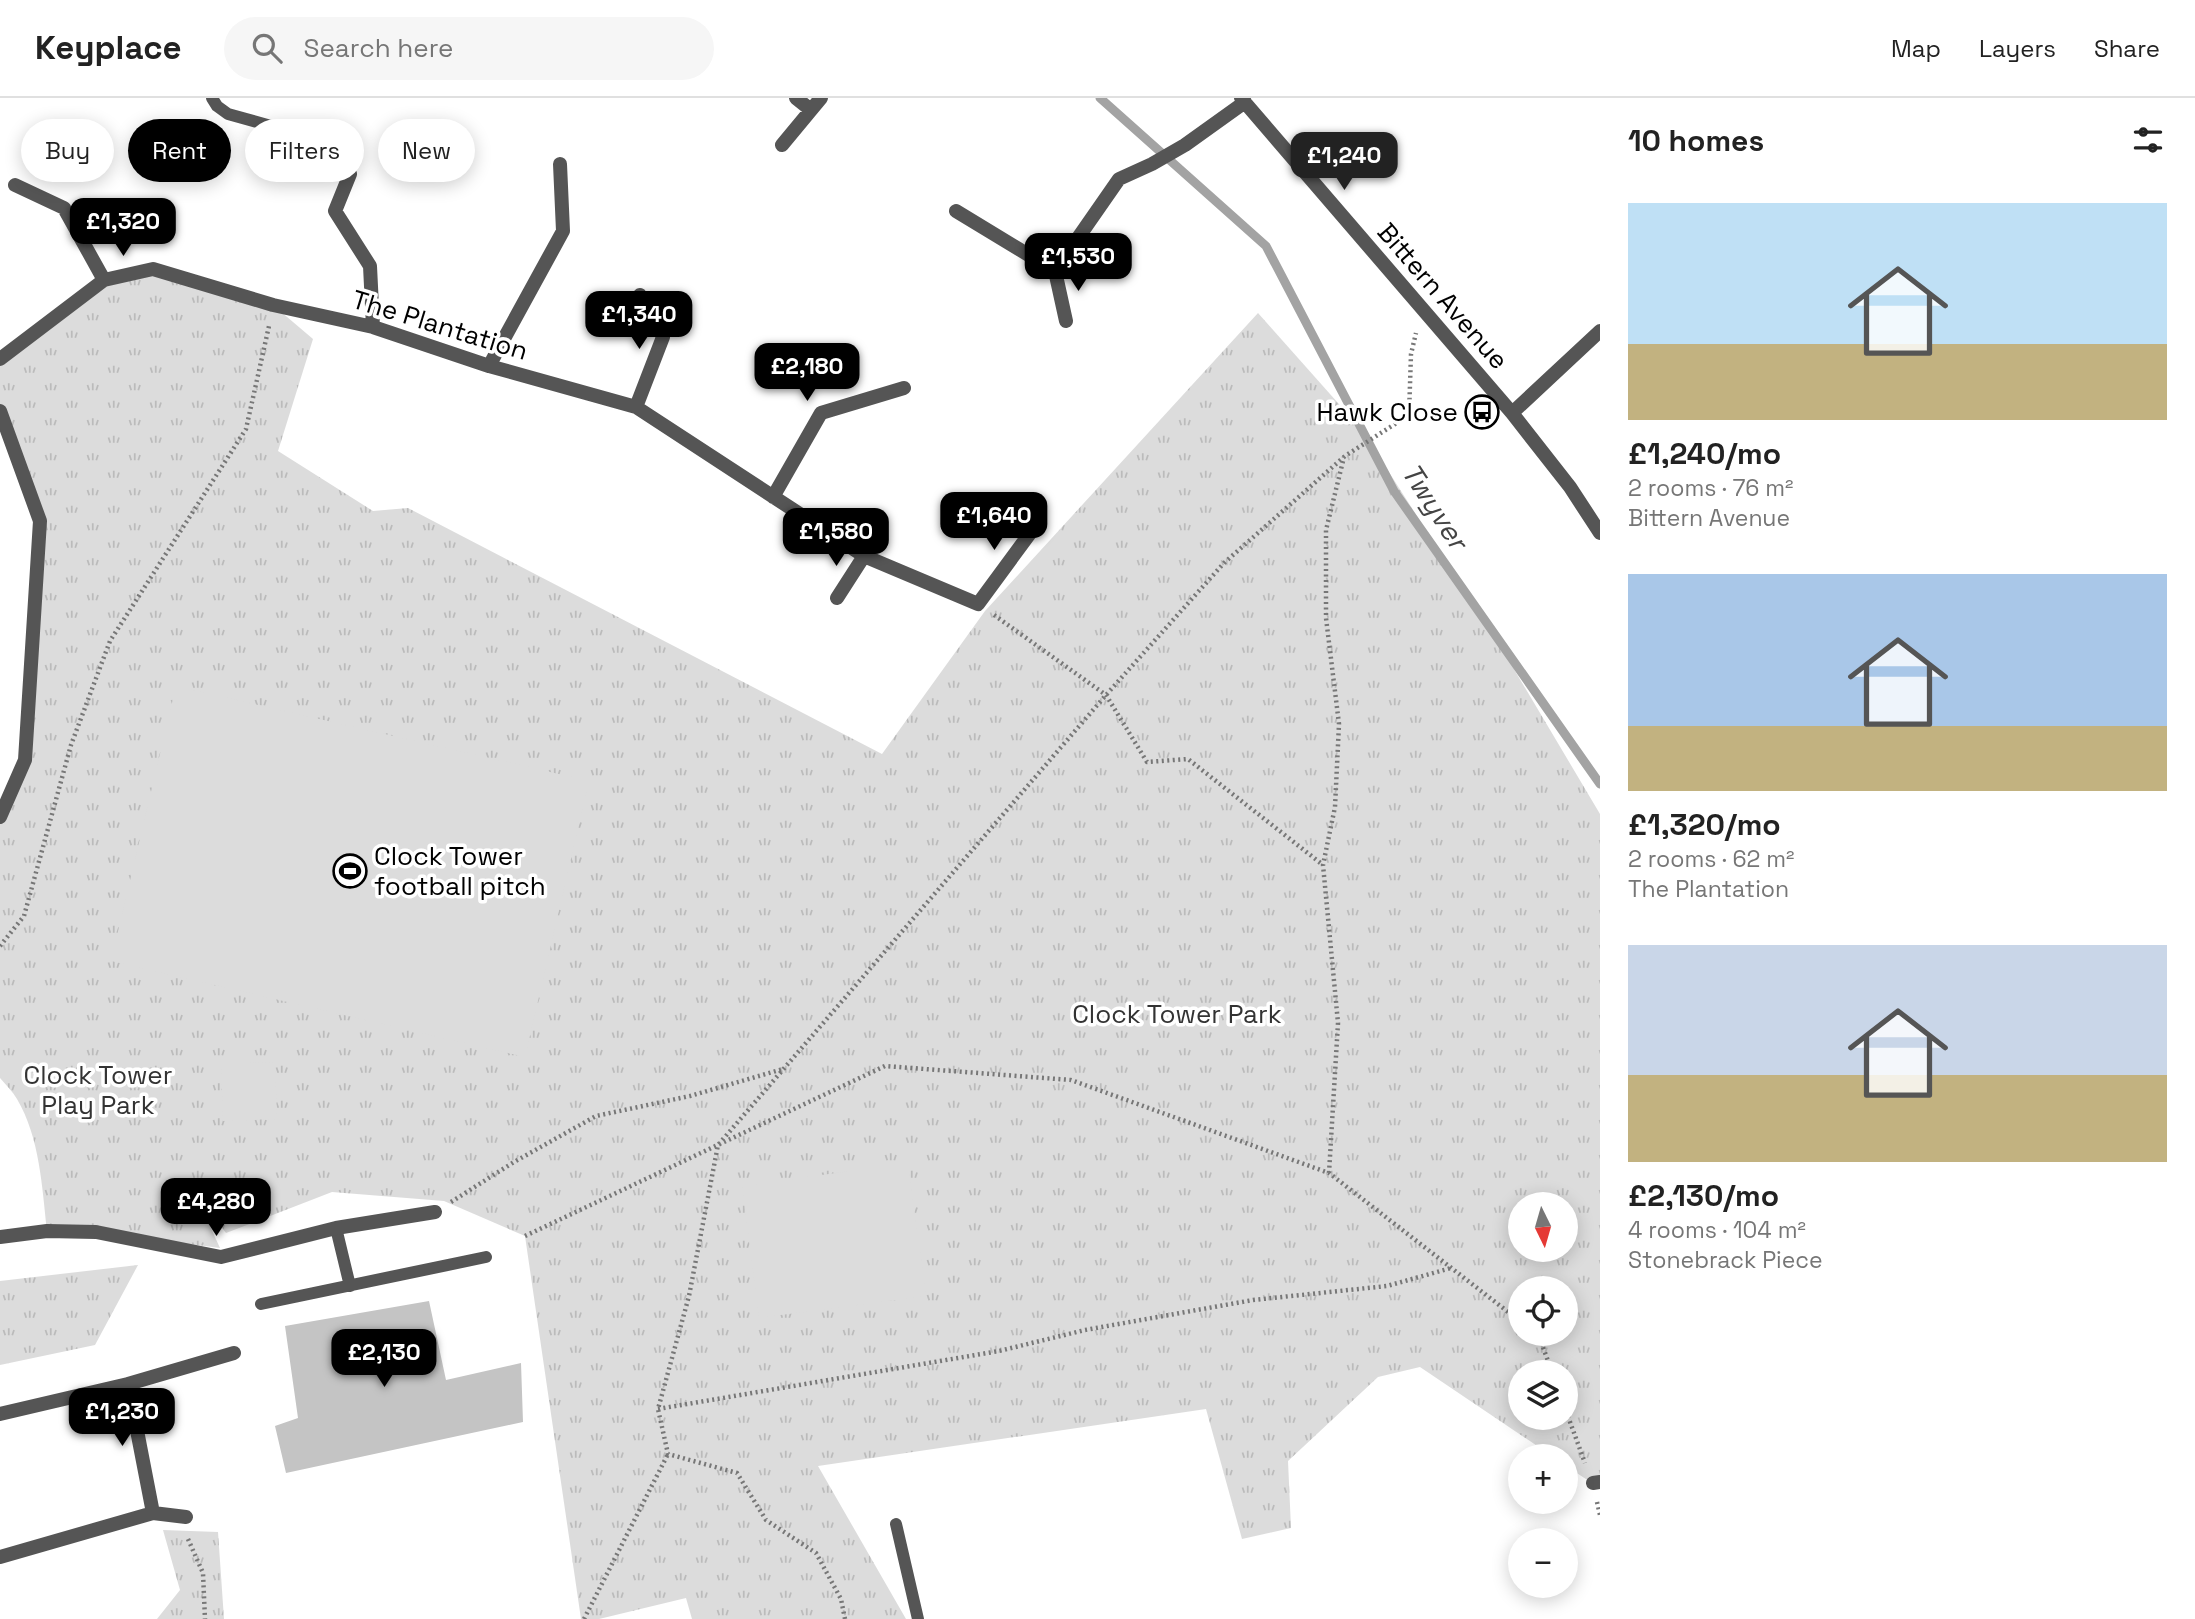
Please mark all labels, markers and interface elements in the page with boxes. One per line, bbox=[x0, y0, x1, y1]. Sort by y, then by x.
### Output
search box bbox=[224, 17, 714, 80]
text: Keyplace bbox=[35, 27, 182, 69]
icon: search bbox=[248, 29, 286, 67]
text: Search here bbox=[304, 31, 453, 65]
text: Map bbox=[1891, 33, 1941, 64]
text: Layers bbox=[1979, 33, 2056, 64]
text: Share bbox=[2094, 33, 2160, 64]
chip: Buy bbox=[21, 119, 114, 182]
chip: Rent bbox=[128, 119, 231, 182]
chip: Filters bbox=[245, 119, 364, 182]
chip: New bbox=[378, 119, 475, 182]
text: 10 homes bbox=[1628, 121, 1764, 160]
icon: filters bbox=[2129, 121, 2167, 159]
pin: £1,240 bbox=[1287, 132, 1401, 192]
text: £1,240 bbox=[1307, 140, 1381, 170]
pin: £1,320 bbox=[66, 198, 180, 258]
text: £1,320 bbox=[86, 206, 160, 236]
street label: Bittern Avenue bbox=[1370, 216, 1516, 376]
pin: £1,530 bbox=[1021, 234, 1135, 293]
text: £1,530 bbox=[1041, 241, 1115, 271]
icon: home bbox=[1835, 248, 1961, 374]
street label: The Plantation bbox=[348, 282, 532, 368]
pin: £1,340 bbox=[582, 292, 696, 351]
text: £1,340 bbox=[601, 299, 677, 329]
pin: £2,180 bbox=[750, 344, 864, 403]
text: £2,180 bbox=[770, 351, 844, 381]
bus stop icon: Hawk Close bbox=[1463, 393, 1501, 431]
place label: Hawk Close bbox=[1317, 395, 1458, 429]
text: £1,240/mo bbox=[1628, 434, 1781, 473]
water label: Twyver bbox=[1394, 456, 1478, 559]
text: 2 rooms · 76 m² bbox=[1628, 473, 1793, 503]
pin: £1,640 bbox=[937, 492, 1051, 552]
text: £1,640 bbox=[956, 500, 1032, 530]
text: Bittern Avenue bbox=[1628, 503, 1790, 533]
pin: £1,580 bbox=[779, 508, 893, 568]
text: £1,580 bbox=[799, 516, 873, 546]
icon: home bbox=[1835, 619, 1961, 745]
text: £1,320/mo bbox=[1628, 805, 1781, 844]
place label: Clock Tower football pitch bbox=[374, 839, 546, 903]
text: 2 rooms · 62 m² bbox=[1628, 844, 1794, 874]
sports icon: Clock Tower football pitch bbox=[331, 852, 369, 890]
text: The Plantation bbox=[1628, 874, 1789, 904]
icon: home bbox=[1835, 990, 1961, 1116]
park label: Clock Tower Park bbox=[1072, 997, 1282, 1031]
park label: Clock Tower Play Park bbox=[24, 1058, 172, 1122]
text: £2,130/mo bbox=[1628, 1176, 1779, 1215]
pin: £4,280 bbox=[159, 1178, 273, 1238]
text: £4,280 bbox=[177, 1186, 255, 1216]
north arrow bbox=[1508, 1192, 1578, 1262]
map controls bbox=[1508, 1192, 1578, 1598]
text: 4 rooms · 104 m² bbox=[1628, 1215, 1806, 1245]
text: Stonebrack Piece bbox=[1628, 1245, 1823, 1275]
button: locate bbox=[1508, 1276, 1578, 1346]
pin: £2,130 bbox=[327, 1330, 441, 1389]
text: £2,130 bbox=[347, 1337, 421, 1367]
button: layers bbox=[1508, 1360, 1578, 1430]
pin: £1,230 bbox=[65, 1388, 179, 1448]
text: £1,230 bbox=[85, 1396, 159, 1426]
button: + bbox=[1508, 1444, 1578, 1514]
button: − bbox=[1508, 1528, 1578, 1598]

